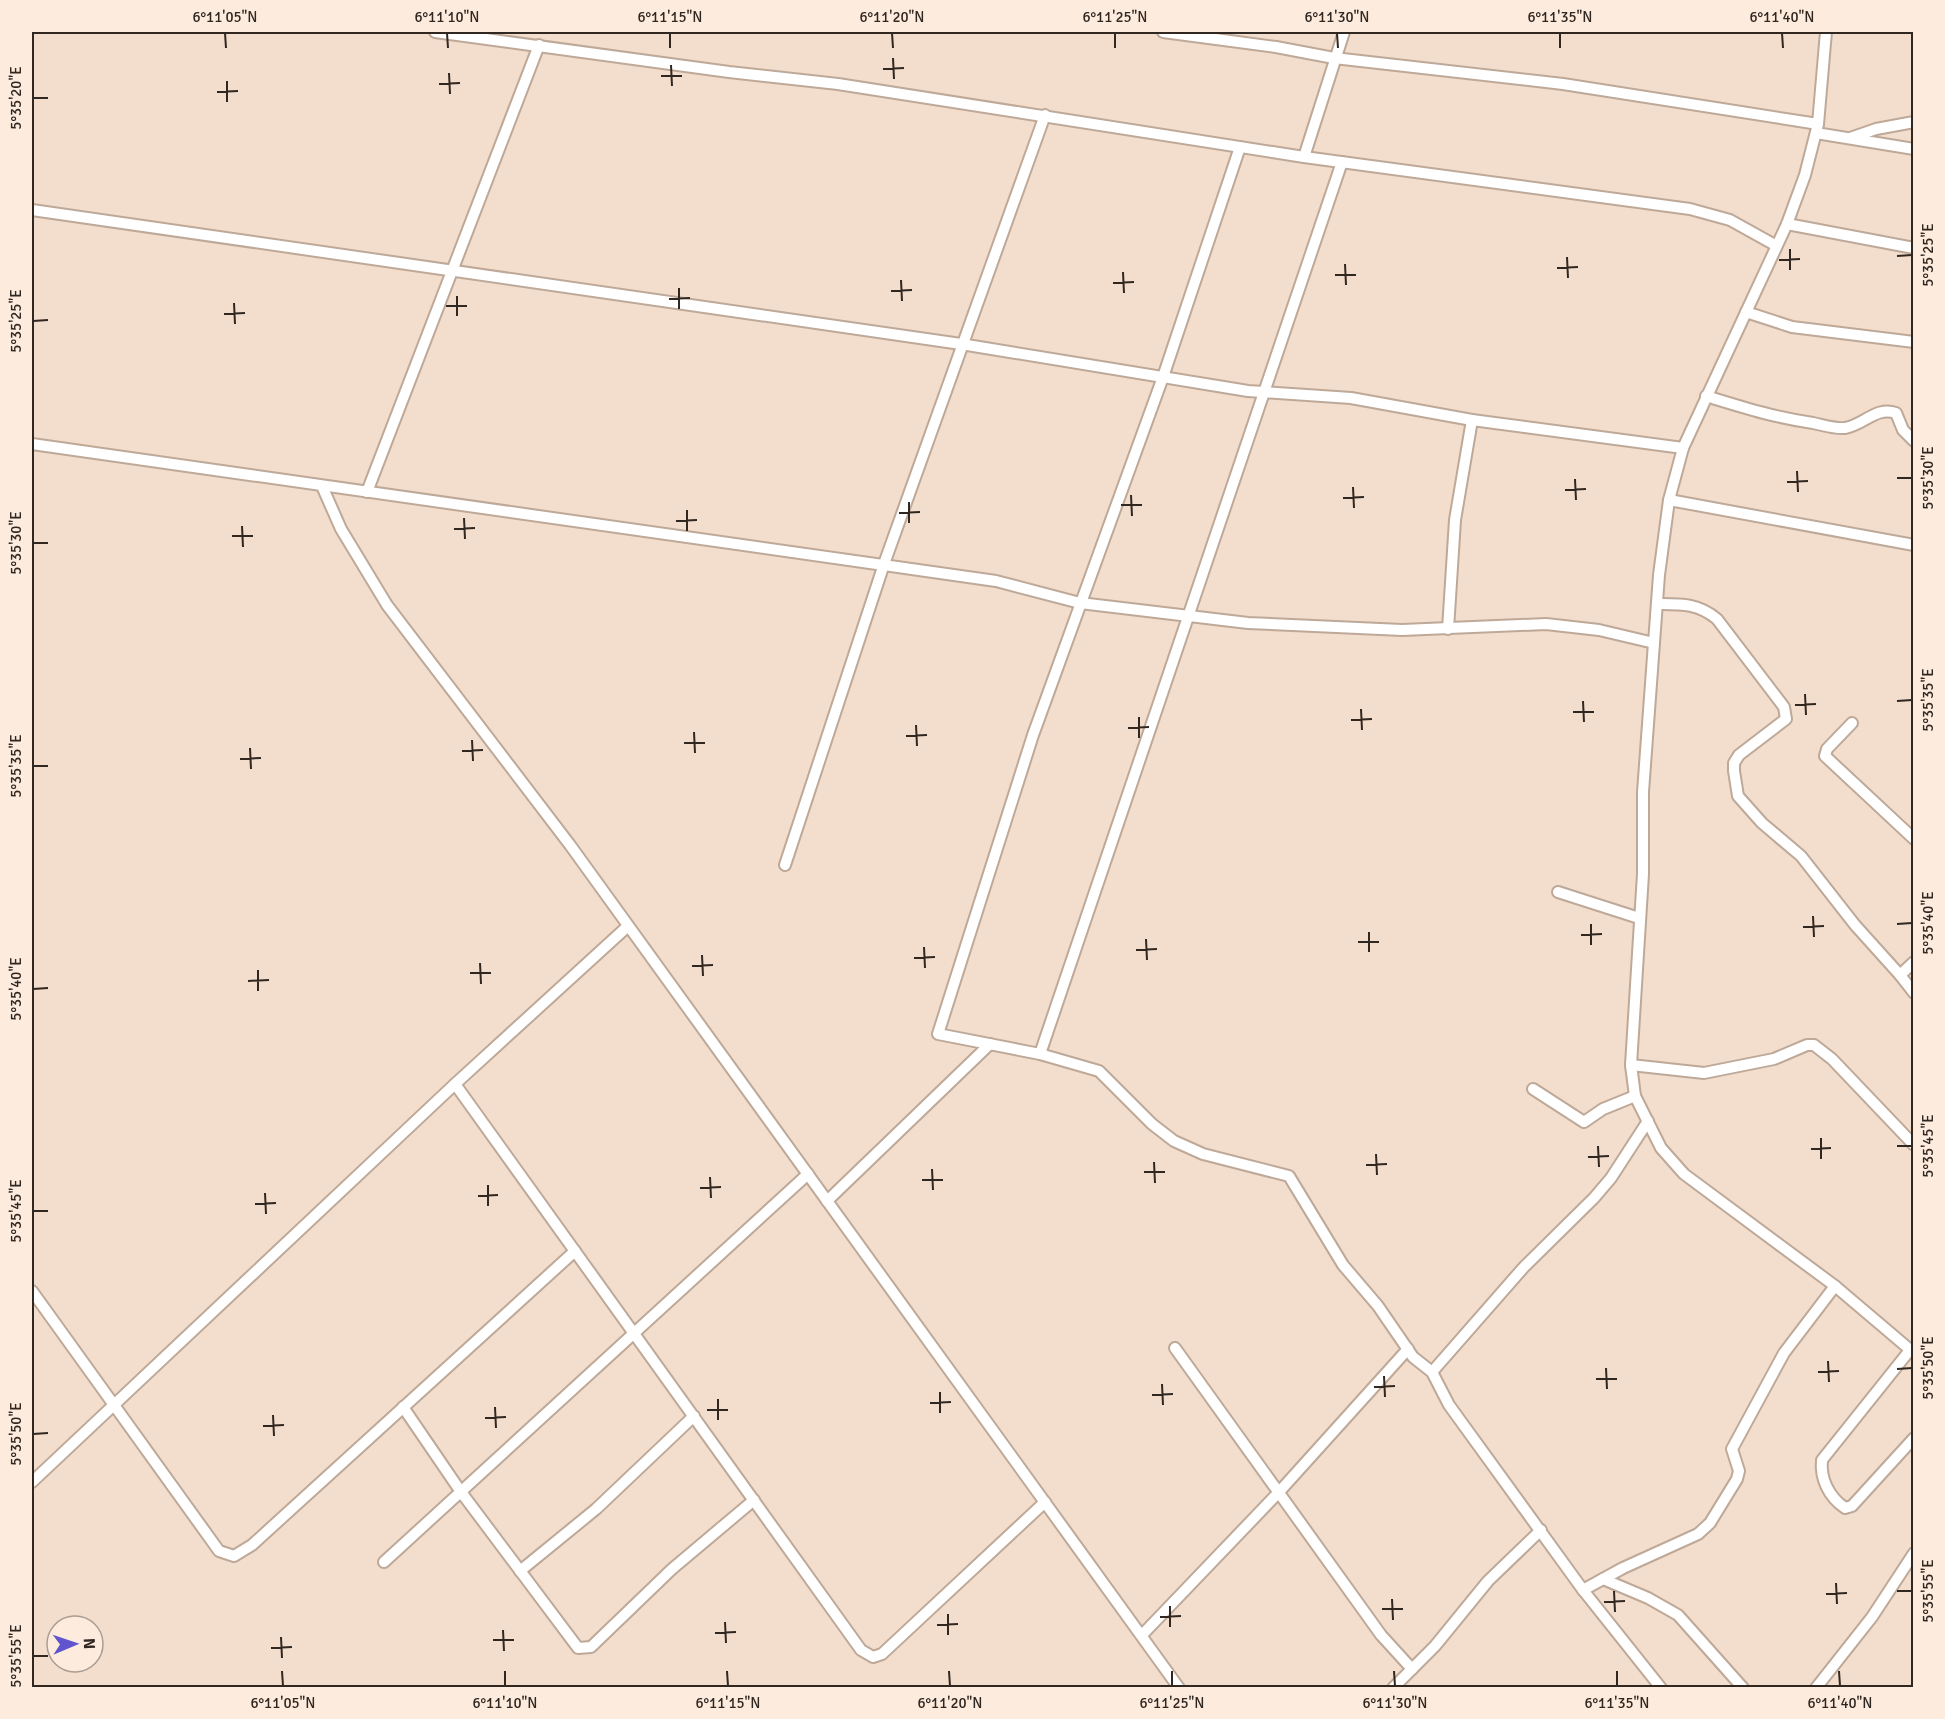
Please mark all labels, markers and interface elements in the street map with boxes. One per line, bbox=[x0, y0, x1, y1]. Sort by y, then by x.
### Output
text: 6°11'05"N bbox=[192, 8, 258, 26]
text: 6°11'10"N bbox=[414, 8, 480, 26]
text: 6°11'15"N bbox=[637, 8, 703, 26]
text: 6°11'20"N bbox=[859, 8, 925, 26]
text: 6°11'25"N bbox=[1082, 8, 1148, 26]
text: 6°11'30"N bbox=[1304, 8, 1370, 26]
text: 6°11'35"N bbox=[1527, 8, 1593, 26]
text: 6°11'40"N bbox=[1749, 8, 1815, 26]
text: 5°35'20"E bbox=[7, 66, 25, 130]
text: 5°35'25"E bbox=[1919, 223, 1937, 287]
text: 5°35'25"E bbox=[7, 289, 25, 353]
text: 5°35'30"E bbox=[1919, 446, 1937, 510]
text: 5°35'30"E bbox=[7, 511, 25, 575]
text: 5°35'35"E bbox=[1919, 668, 1937, 732]
text: 5°35'35"E bbox=[7, 734, 25, 798]
text: 5°35'40"E bbox=[1919, 891, 1937, 955]
text: 5°35'40"E bbox=[7, 957, 25, 1021]
text: 5°35'45"E bbox=[1919, 1114, 1937, 1178]
text: 5°35'45"E bbox=[7, 1179, 25, 1243]
text: 5°35'50"E bbox=[1919, 1336, 1937, 1400]
text: 5°35'50"E bbox=[7, 1402, 25, 1466]
text: 5°35'55"E bbox=[1919, 1559, 1937, 1623]
north arrow bbox=[45, 1614, 105, 1674]
text: 5°35'55"E bbox=[7, 1624, 25, 1688]
text: N bbox=[79, 1638, 99, 1649]
text: 6°11'05"N bbox=[250, 1694, 316, 1712]
text: 6°11'10"N bbox=[472, 1694, 538, 1712]
text: 6°11'15"N bbox=[695, 1694, 761, 1712]
text: 6°11'20"N bbox=[917, 1694, 983, 1712]
text: 6°11'25"N bbox=[1139, 1694, 1205, 1712]
text: 6°11'30"N bbox=[1362, 1694, 1428, 1712]
text: 6°11'35"N bbox=[1584, 1694, 1650, 1712]
text: 6°11'40"N bbox=[1807, 1694, 1873, 1712]

